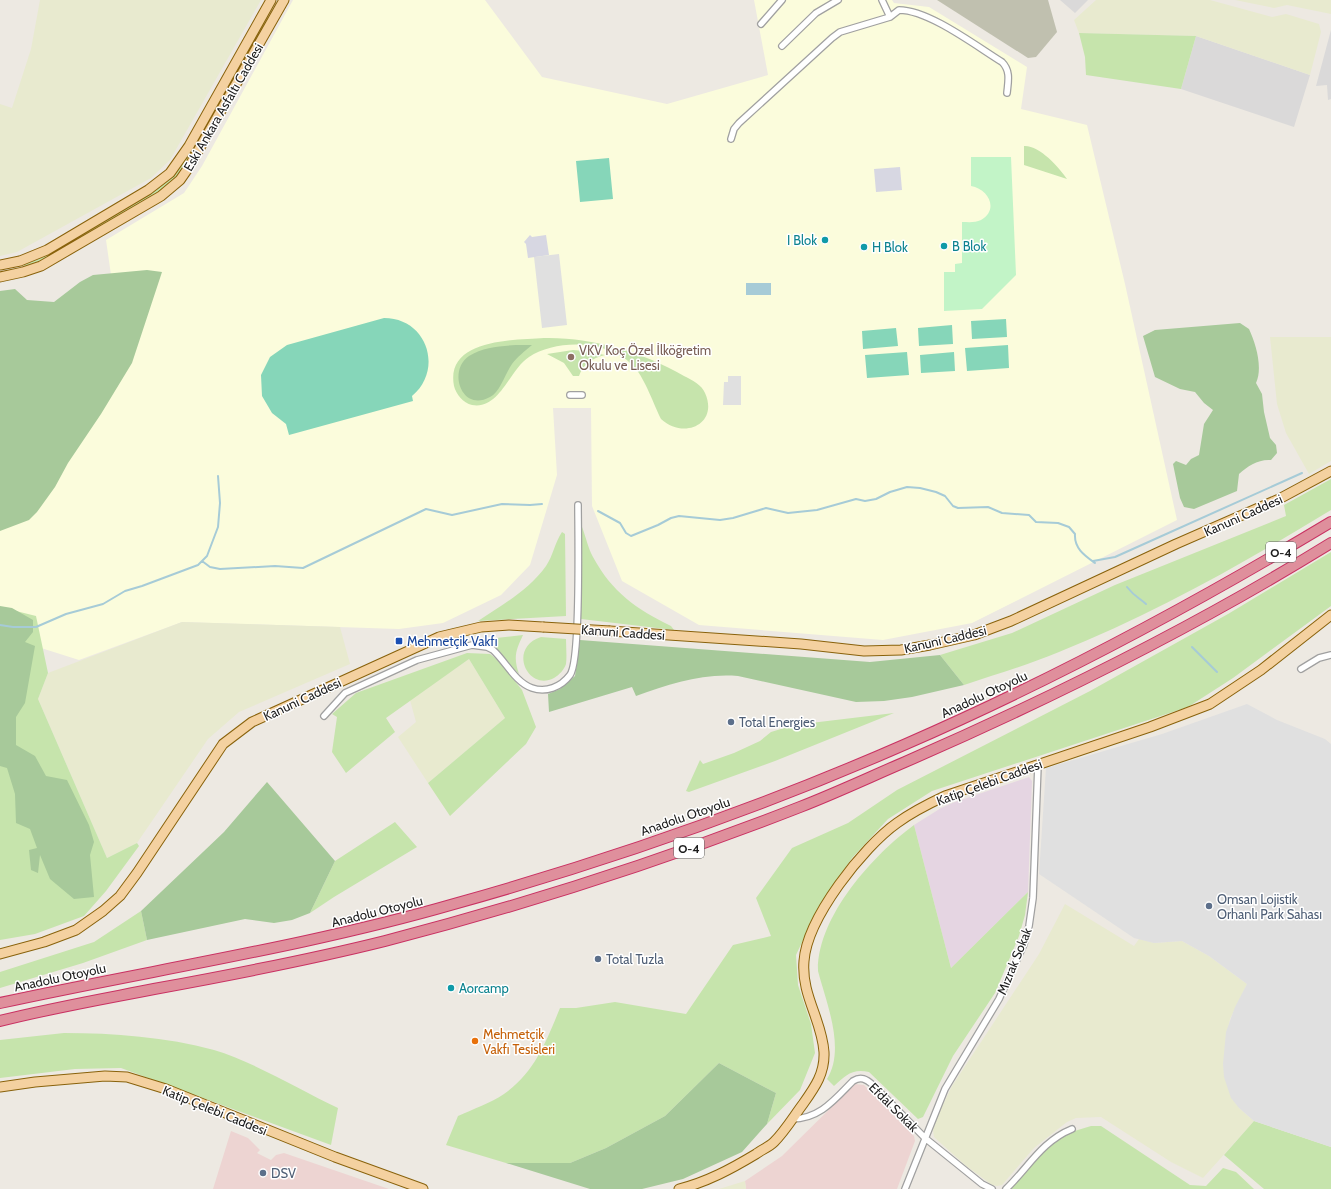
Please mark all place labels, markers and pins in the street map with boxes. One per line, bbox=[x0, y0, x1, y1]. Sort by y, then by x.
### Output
place label: I Blok bbox=[787, 232, 817, 248]
marker: I Blok bbox=[820, 235, 830, 245]
place label: B Blok bbox=[952, 238, 987, 254]
place label: H Blok bbox=[872, 239, 908, 255]
marker: B Blok bbox=[939, 241, 949, 251]
marker: H Blok bbox=[859, 242, 869, 252]
place label: VKV Koç Özel İlköğretim Okulu ve Lisesi bbox=[579, 342, 711, 373]
marker: VKV Koç Özel İlköğretim Okulu ve Lisesi bbox=[566, 352, 576, 362]
place label: Mehmetçik Vakfı bbox=[407, 633, 497, 649]
marker: Mehmetçik Vakfı bbox=[394, 636, 404, 646]
place label: Total Energies bbox=[739, 714, 816, 730]
marker: Total Energies bbox=[726, 717, 736, 727]
place label: Omsan Lojistik Orhanlı Park Sahası bbox=[1217, 891, 1322, 922]
marker: Omsan Lojistik Orhanlı Park Sahası bbox=[1204, 901, 1214, 911]
place label: Total Tuzla bbox=[606, 951, 664, 967]
marker: Total Tuzla bbox=[593, 954, 603, 964]
place label: Aorcamp bbox=[459, 980, 509, 996]
marker: Aorcamp bbox=[446, 983, 456, 993]
place label: Mehmetçik Vakfı Tesisleri bbox=[483, 1026, 555, 1057]
marker: Mehmetçik Vakfı Tesisleri bbox=[470, 1036, 480, 1046]
place label: DSV bbox=[271, 1165, 296, 1181]
marker: DSV bbox=[258, 1168, 268, 1178]

